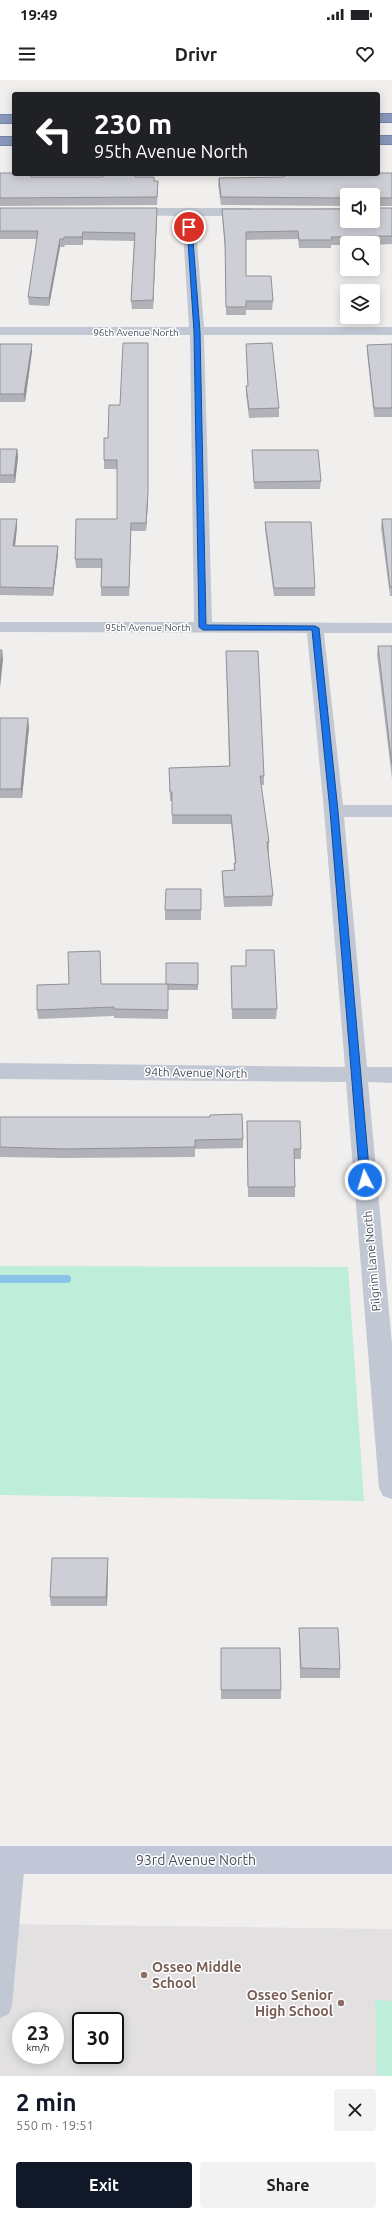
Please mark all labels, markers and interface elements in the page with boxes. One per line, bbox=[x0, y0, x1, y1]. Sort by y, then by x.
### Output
text: 19:49 bbox=[20, 6, 58, 23]
icon: menu bbox=[16, 43, 38, 65]
icon: heart bbox=[354, 43, 376, 65]
text: Drivr bbox=[175, 44, 217, 64]
icon: left bbox=[28, 108, 80, 160]
text: 230 m bbox=[94, 108, 172, 139]
text: 95th Avenue North bbox=[94, 141, 248, 161]
map controls bbox=[340, 188, 380, 324]
button: sound bbox=[340, 188, 380, 228]
pin bbox=[172, 210, 206, 244]
icon: arrive bbox=[178, 216, 200, 238]
button: search bbox=[340, 236, 380, 276]
button: layers bbox=[340, 284, 380, 324]
street label: 96th Avenue North bbox=[93, 327, 179, 338]
street label: 95th Avenue North bbox=[105, 622, 191, 633]
street label: 94th Avenue North bbox=[145, 1065, 247, 1080]
position arrow bbox=[344, 1159, 386, 1201]
street label: Pilgrim Lane North bbox=[361, 1210, 382, 1312]
street label: 93rd Avenue North bbox=[136, 1852, 256, 1868]
place label: Osseo Middle School bbox=[152, 1959, 241, 1991]
marker: Osseo Middle School bbox=[139, 1970, 149, 1980]
place label: Osseo Senior High School bbox=[247, 1987, 333, 2019]
marker: Osseo Senior High School bbox=[336, 1998, 346, 2008]
speed limit sign: 30 bbox=[72, 2012, 124, 2064]
text: 23 bbox=[27, 2021, 49, 2044]
text: km/h bbox=[26, 2042, 50, 2053]
text: 2 min bbox=[16, 2089, 77, 2116]
button: close bbox=[334, 2089, 376, 2131]
text: 550 m · 19:51 bbox=[16, 2118, 94, 2132]
button: Exit bbox=[16, 2162, 192, 2208]
button: Share bbox=[200, 2162, 376, 2208]

